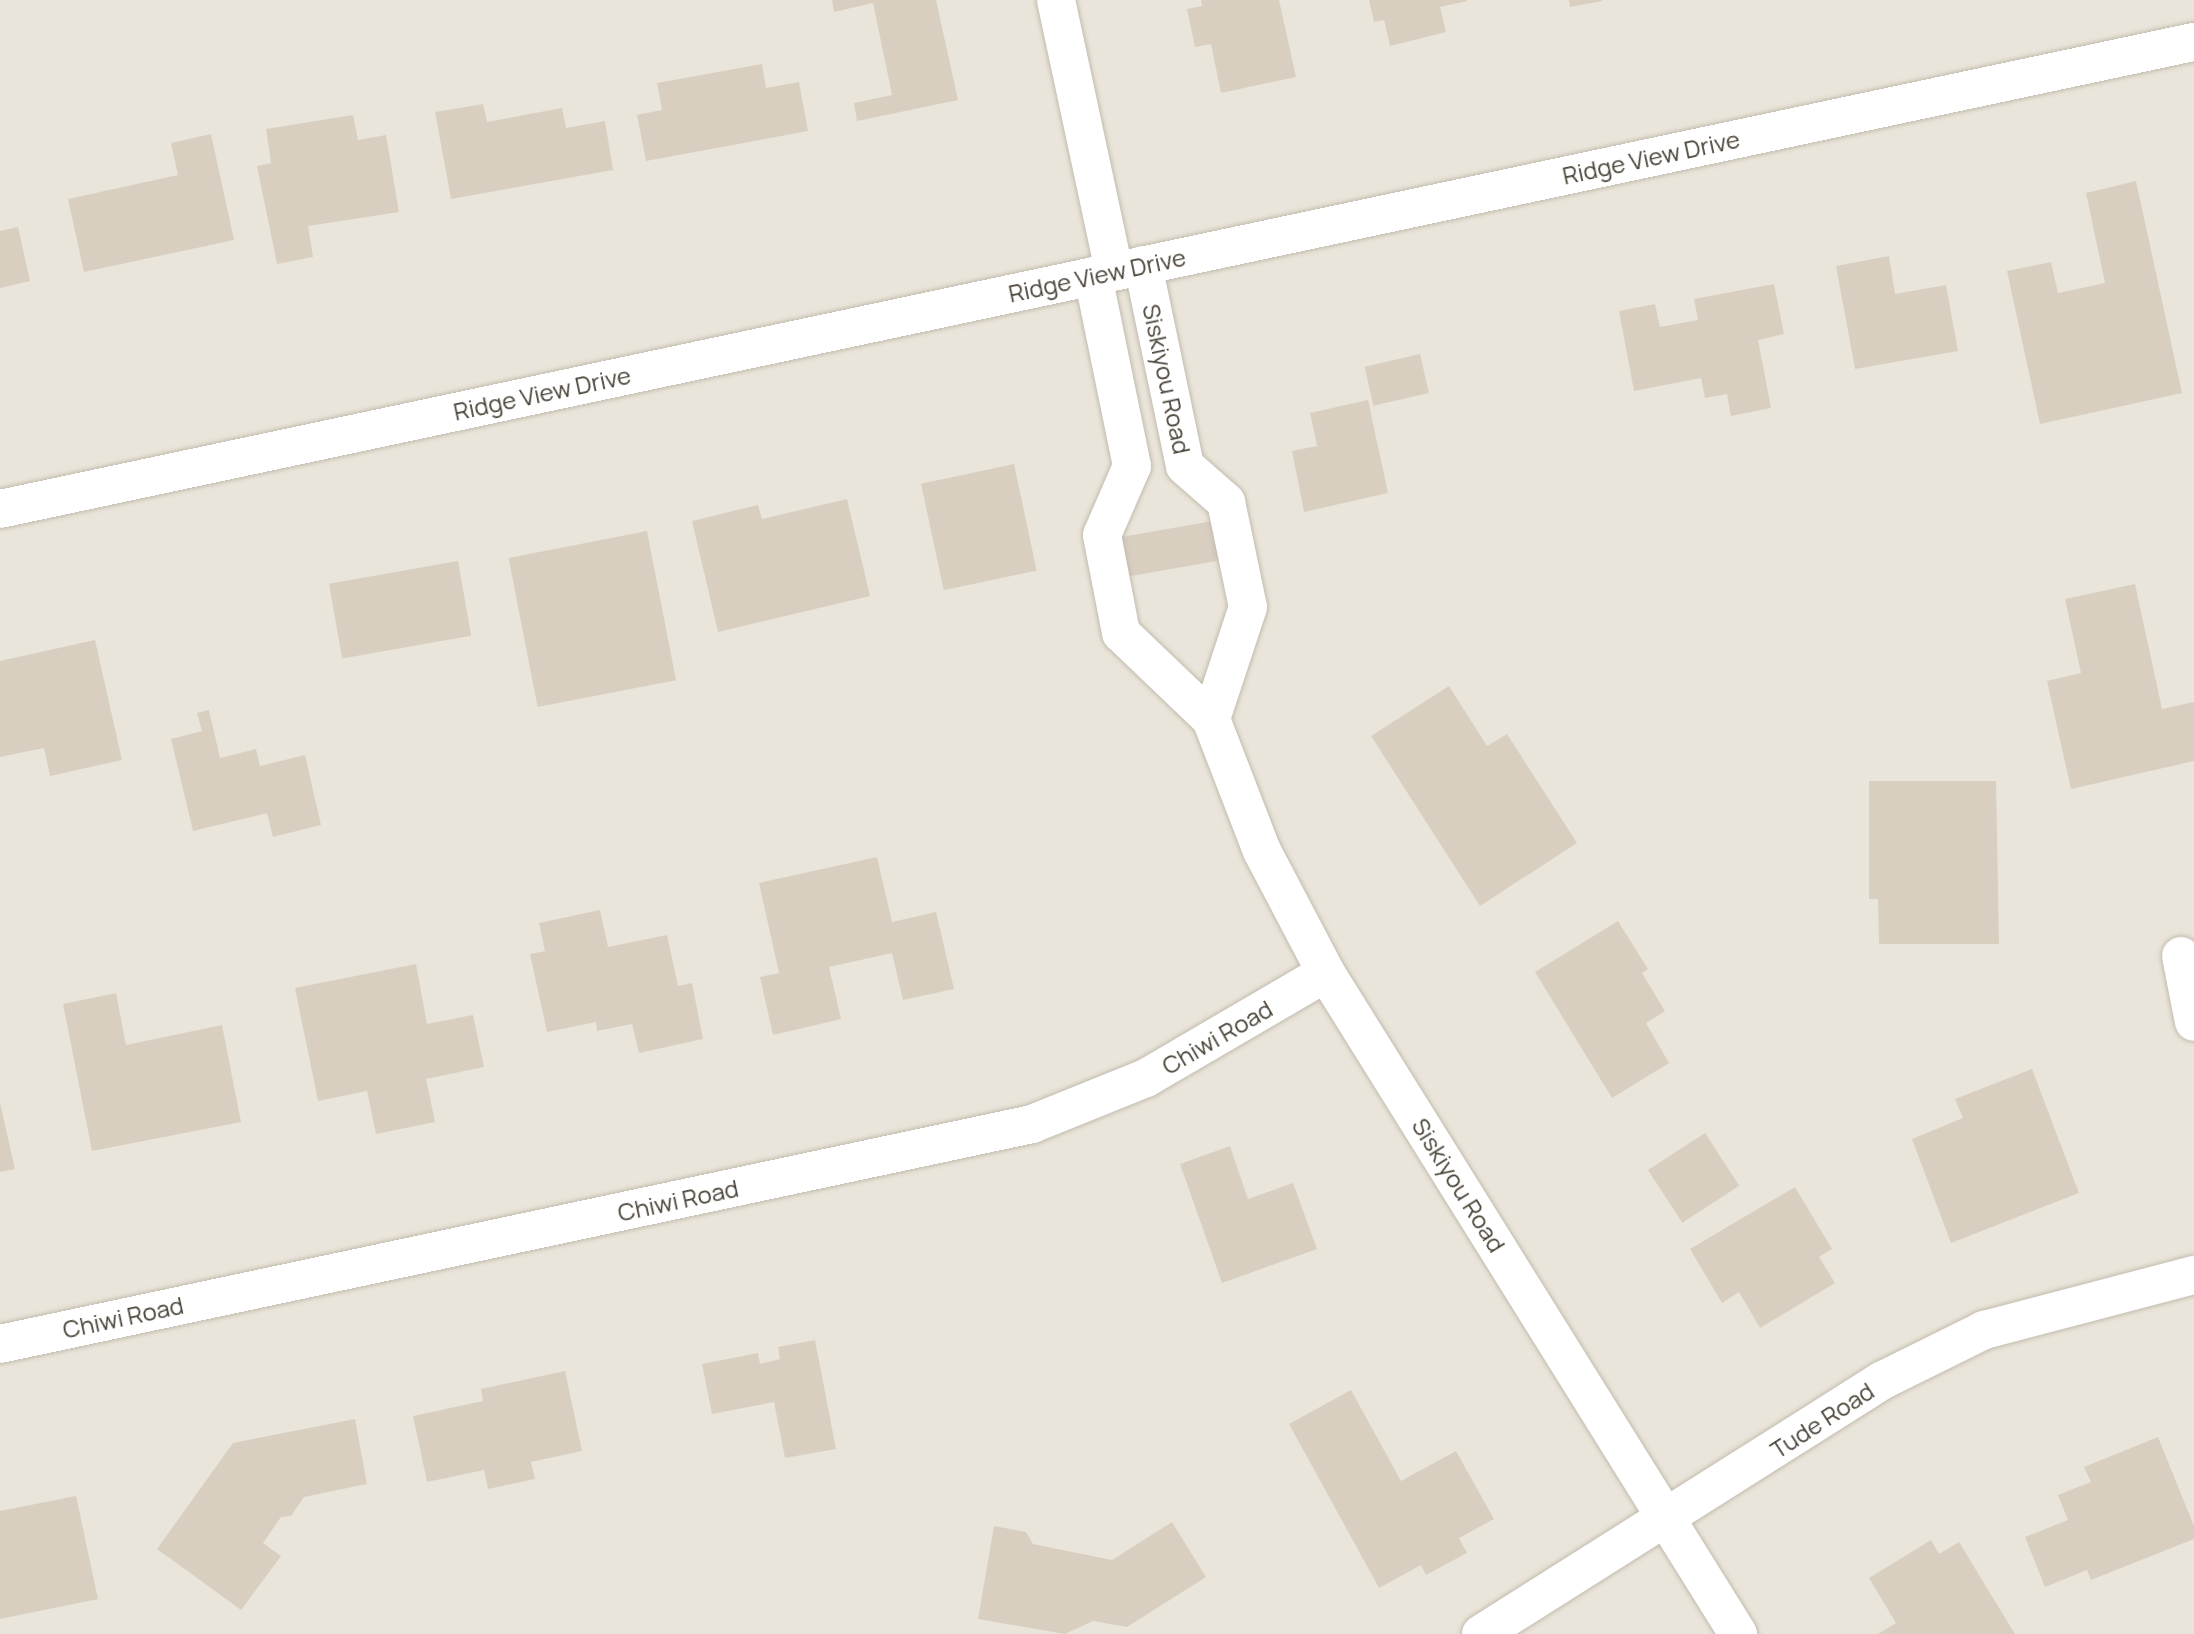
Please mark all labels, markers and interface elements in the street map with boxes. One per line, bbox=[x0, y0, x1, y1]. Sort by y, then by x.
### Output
street label: Ridge View Drive bbox=[1560, 124, 1742, 190]
street label: Ridge View Drive bbox=[1006, 242, 1188, 308]
street label: Siskiyou Road bbox=[1137, 301, 1197, 457]
street label: Ridge View Drive bbox=[451, 360, 633, 426]
street label: Chiwi Road bbox=[1157, 994, 1277, 1080]
street label: Siskiyou Road bbox=[1406, 1113, 1512, 1257]
street label: Chiwi Road bbox=[615, 1173, 741, 1227]
street label: Chiwi Road bbox=[60, 1290, 186, 1344]
street label: Tude Road bbox=[1765, 1376, 1879, 1464]

